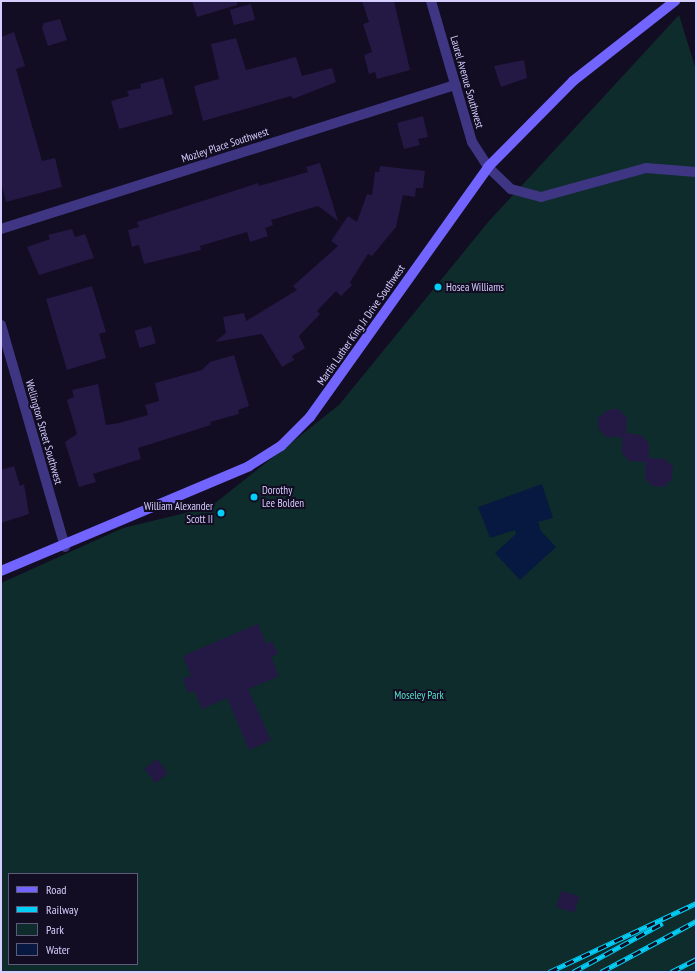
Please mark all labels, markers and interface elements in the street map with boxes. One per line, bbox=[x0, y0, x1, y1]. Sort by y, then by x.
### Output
street label: Laurel Avenue Southwest bbox=[447, 34, 487, 130]
street label: Mozley Place Southwest bbox=[180, 125, 270, 165]
street label: Martin Luther King Jr Drive Southwest bbox=[314, 262, 408, 388]
place label: Hosea Williams bbox=[446, 280, 504, 294]
marker: Hosea Williams bbox=[433, 282, 443, 292]
street label: Wellington Street Southwest bbox=[23, 378, 65, 486]
place label: Dorothy Lee Bolden bbox=[262, 484, 304, 510]
marker: Dorothy Lee Bolden bbox=[249, 492, 259, 502]
place label: William Alexander Scott II bbox=[144, 500, 213, 526]
marker: William Alexander Scott II bbox=[216, 508, 226, 518]
park label: Moseley Park bbox=[394, 688, 444, 702]
legend bbox=[8, 873, 138, 965]
text: Road bbox=[46, 882, 66, 897]
text: Railway bbox=[46, 902, 78, 917]
text: Park bbox=[46, 922, 64, 937]
text: Water bbox=[46, 942, 70, 957]

